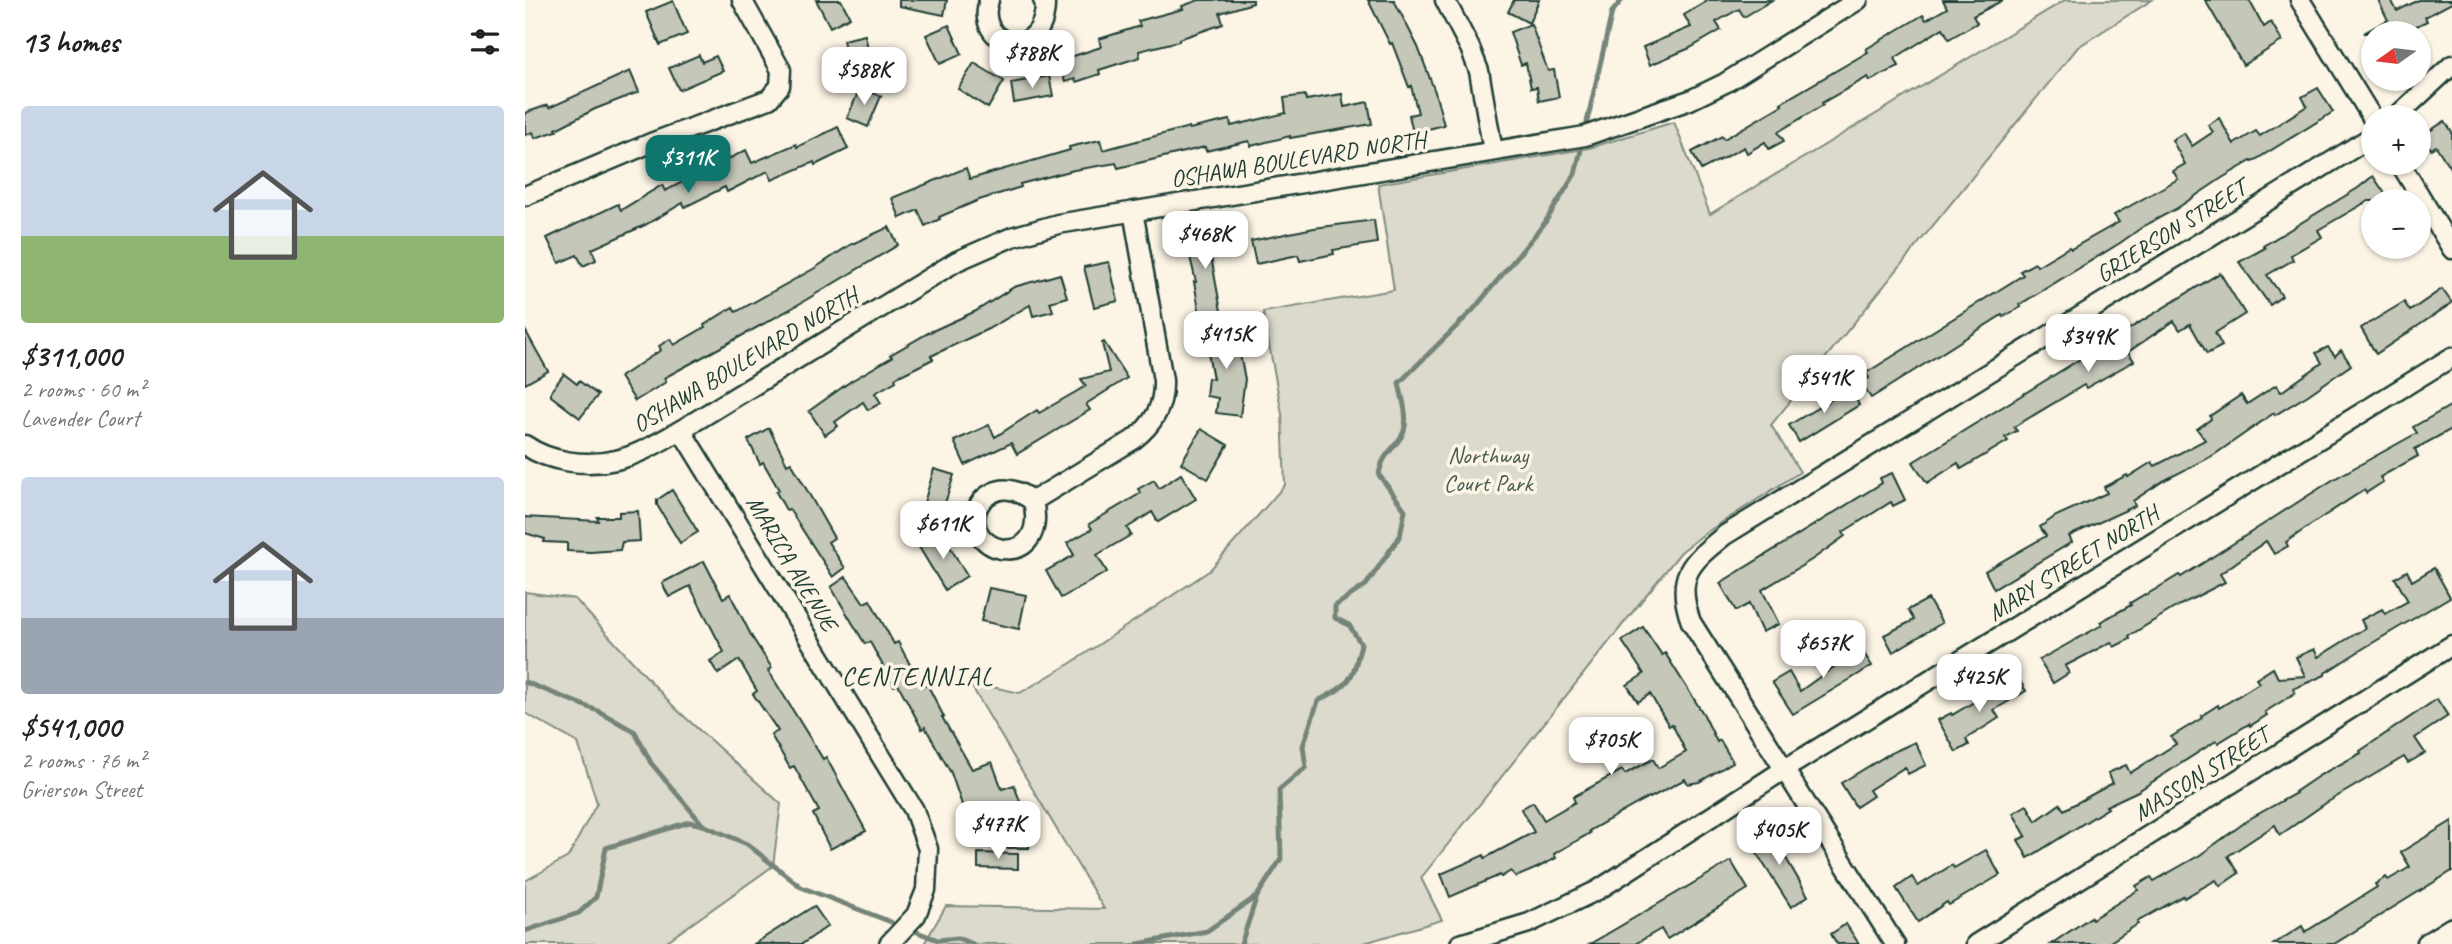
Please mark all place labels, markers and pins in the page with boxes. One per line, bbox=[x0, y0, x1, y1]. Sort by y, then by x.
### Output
pin: $788K bbox=[983, 31, 1081, 90]
pin: $588K bbox=[815, 48, 913, 107]
pin: $311K bbox=[639, 136, 737, 195]
pin: $468K bbox=[1156, 212, 1254, 271]
pin: $415K bbox=[1177, 312, 1275, 371]
pin: $349K bbox=[2039, 314, 2137, 374]
pin: $541K bbox=[1775, 356, 1873, 415]
pin: $611K bbox=[894, 502, 992, 561]
pin: $657K bbox=[1774, 620, 1872, 680]
pin: $425K bbox=[1930, 654, 2028, 714]
pin: $705K bbox=[1562, 718, 1660, 777]
pin: $477K bbox=[949, 802, 1047, 861]
pin: $405K bbox=[1730, 808, 1828, 867]

